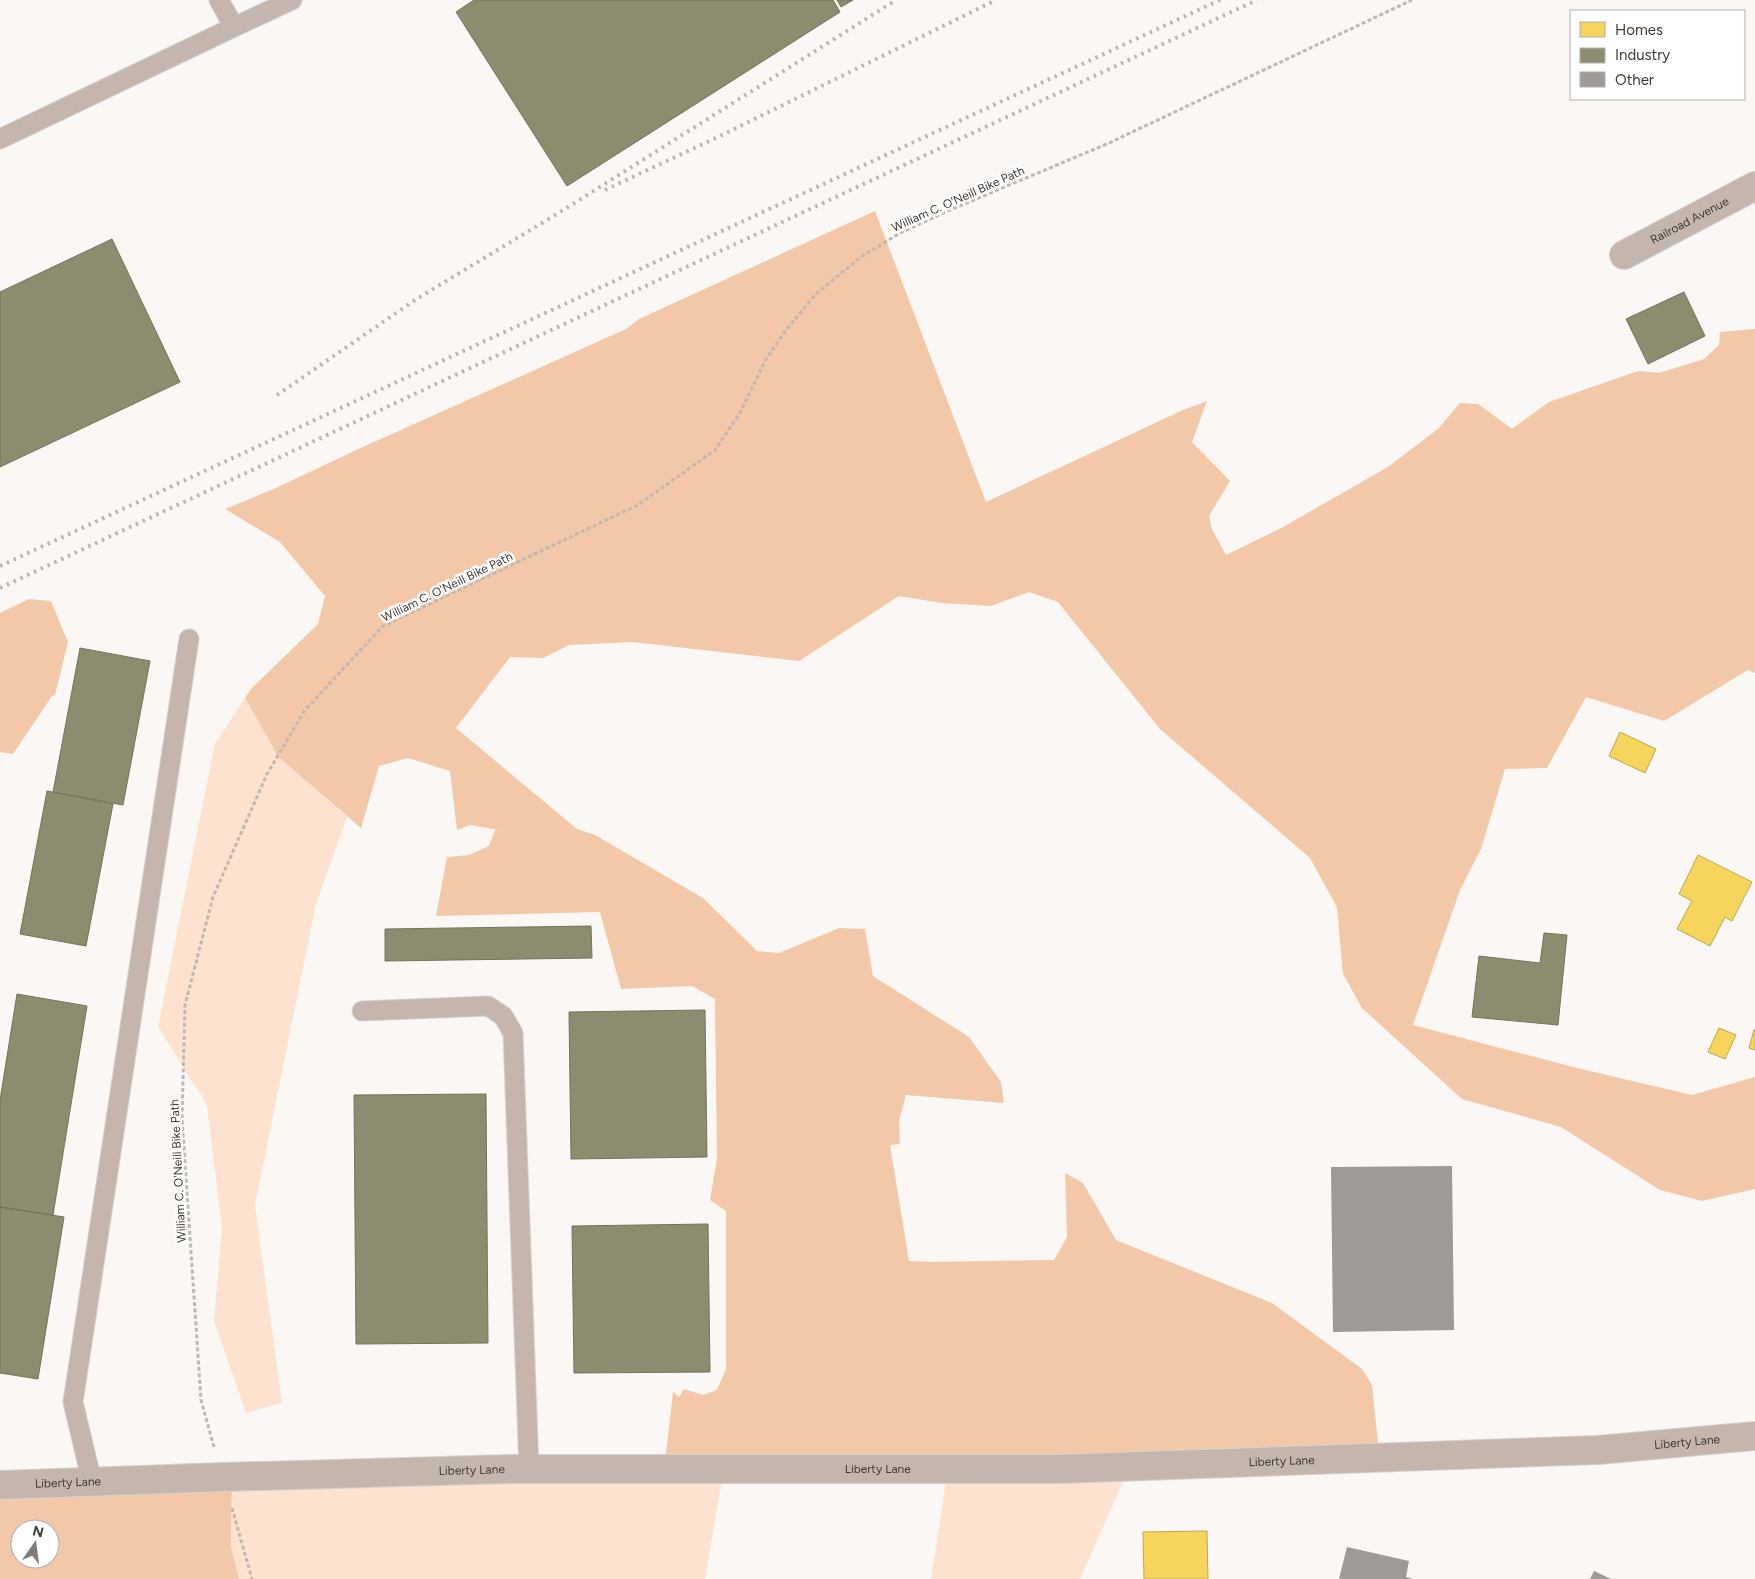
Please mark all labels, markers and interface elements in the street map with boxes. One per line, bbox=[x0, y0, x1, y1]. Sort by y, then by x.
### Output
legend bbox=[1570, 10, 1745, 100]
text: Homes bbox=[1615, 21, 1663, 39]
text: Industry bbox=[1615, 46, 1670, 64]
text: Other bbox=[1615, 71, 1654, 89]
street label: William C. O'Neill Bike Path bbox=[889, 163, 1027, 235]
street label: Railroad Avenue bbox=[1648, 194, 1732, 247]
street label: William C. O'Neill Bike Path bbox=[379, 549, 515, 625]
street label: William C. O'Neill Bike Path bbox=[167, 1098, 189, 1243]
street label: Liberty Lane bbox=[1653, 1432, 1721, 1452]
street label: Liberty Lane bbox=[1248, 1453, 1315, 1469]
street label: Liberty Lane bbox=[438, 1462, 505, 1478]
street label: Liberty Lane bbox=[845, 1462, 911, 1476]
street label: Liberty Lane bbox=[35, 1474, 102, 1491]
north arrow bbox=[10, 1519, 60, 1569]
text: N bbox=[31, 1522, 45, 1541]

